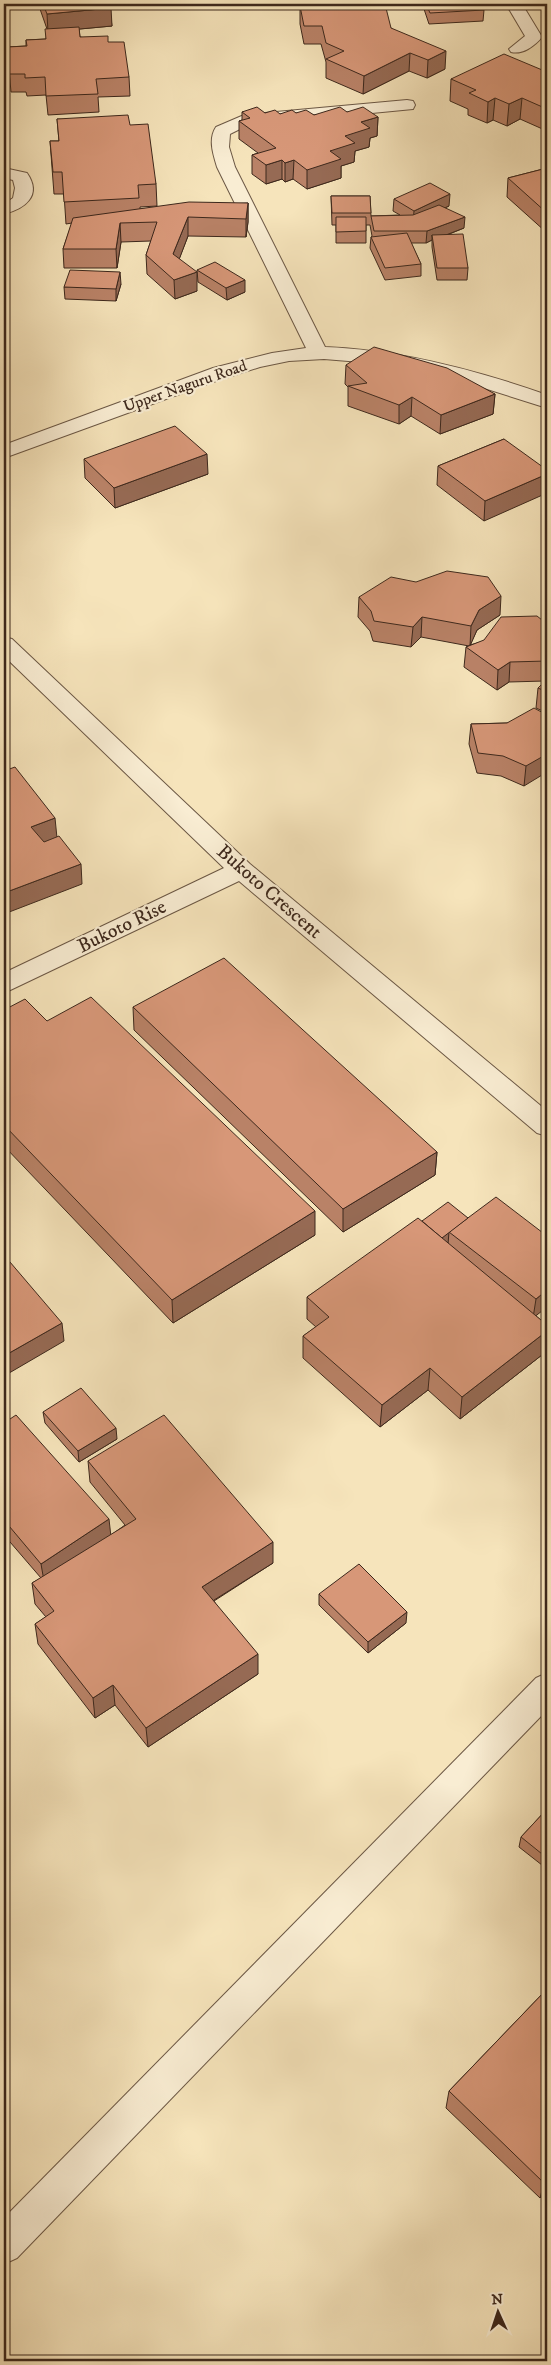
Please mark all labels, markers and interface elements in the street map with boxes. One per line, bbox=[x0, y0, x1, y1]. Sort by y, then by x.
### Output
street label: Upper Naguru Road bbox=[121, 355, 249, 417]
street label: Bukoto Crescent bbox=[211, 839, 327, 945]
street label: Bukoto Rise bbox=[74, 895, 170, 959]
north arrow bbox=[474, 2288, 524, 2338]
text: N bbox=[491, 2291, 504, 2309]

